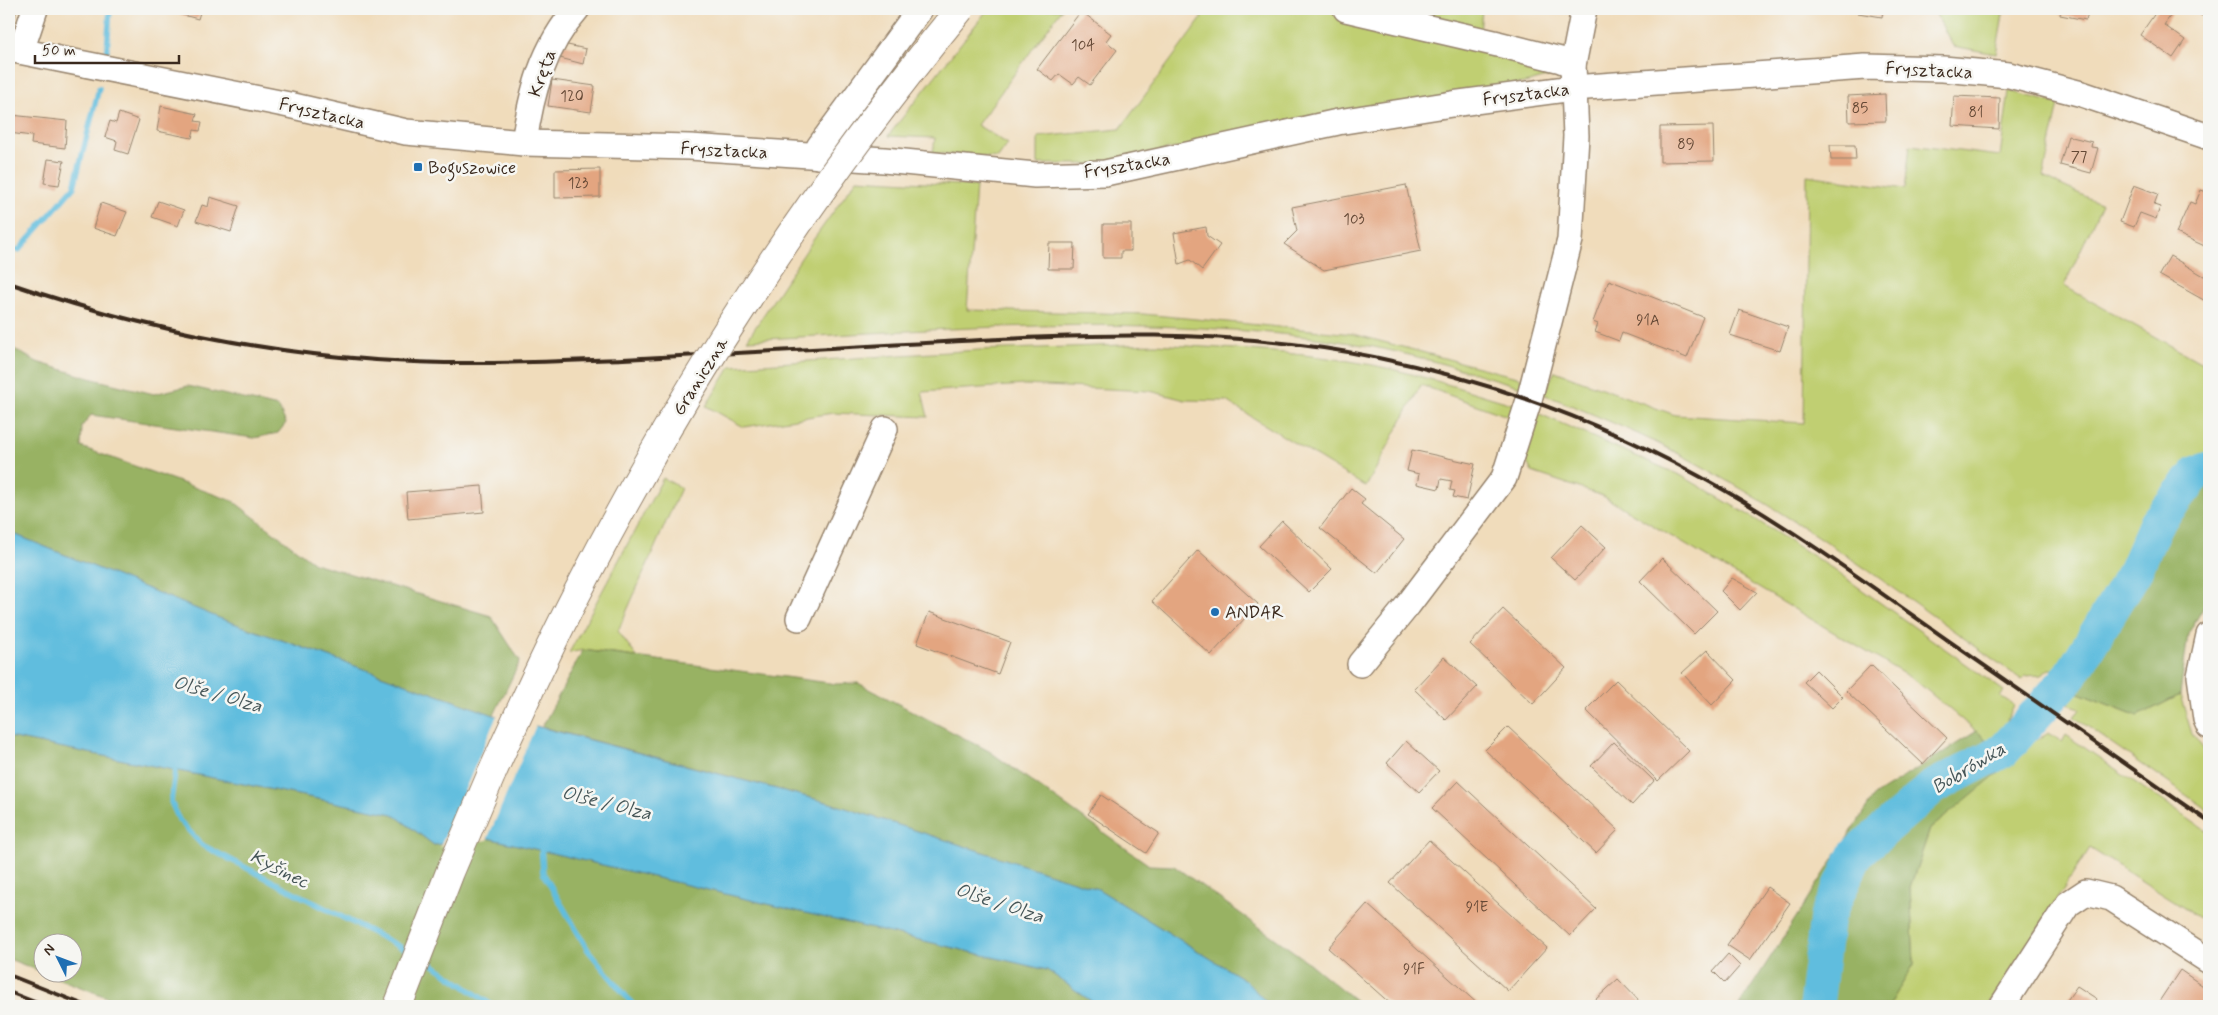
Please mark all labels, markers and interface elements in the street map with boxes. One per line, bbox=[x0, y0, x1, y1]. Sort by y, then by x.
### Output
scale bar bbox=[35, 32, 179, 64]
house number: 104 bbox=[1071, 36, 1095, 56]
text: 50 m bbox=[42, 41, 76, 61]
street label: Kręta bbox=[523, 46, 563, 100]
street label: Frysztacka bbox=[1885, 57, 1973, 85]
street label: Frysztacka bbox=[1481, 78, 1571, 112]
house number: 120 bbox=[560, 87, 584, 107]
street label: Frysztacka bbox=[277, 92, 367, 135]
house number: 85 bbox=[1852, 99, 1868, 119]
house number: 81 bbox=[1969, 103, 1983, 123]
house number: 89 bbox=[1677, 135, 1695, 155]
street label: Frysztacka bbox=[680, 137, 768, 165]
street label: Frysztacka bbox=[1082, 147, 1172, 185]
house number: 77 bbox=[2071, 148, 2088, 168]
place label: Boguszowice bbox=[428, 156, 516, 182]
marker: Boguszowice bbox=[412, 161, 424, 173]
house number: 123 bbox=[568, 174, 588, 194]
house number: 103 bbox=[1343, 210, 1365, 230]
house number: 91A bbox=[1636, 311, 1660, 331]
street label: Graniczna bbox=[667, 333, 735, 420]
place label: ANDAR bbox=[1225, 601, 1284, 625]
marker: ANDAR bbox=[1209, 606, 1221, 618]
water label: Olše / Olza bbox=[170, 670, 265, 719]
water label: Bobrówka bbox=[1927, 736, 2010, 800]
water label: Olše / Olza bbox=[559, 780, 655, 827]
water label: Kyšinec bbox=[246, 844, 313, 895]
water label: Olše / Olza bbox=[952, 877, 1047, 930]
house number: 91E bbox=[1466, 898, 1489, 918]
north arrow bbox=[32, 932, 82, 982]
text: N bbox=[39, 940, 59, 959]
house number: 91F bbox=[1403, 960, 1425, 980]

